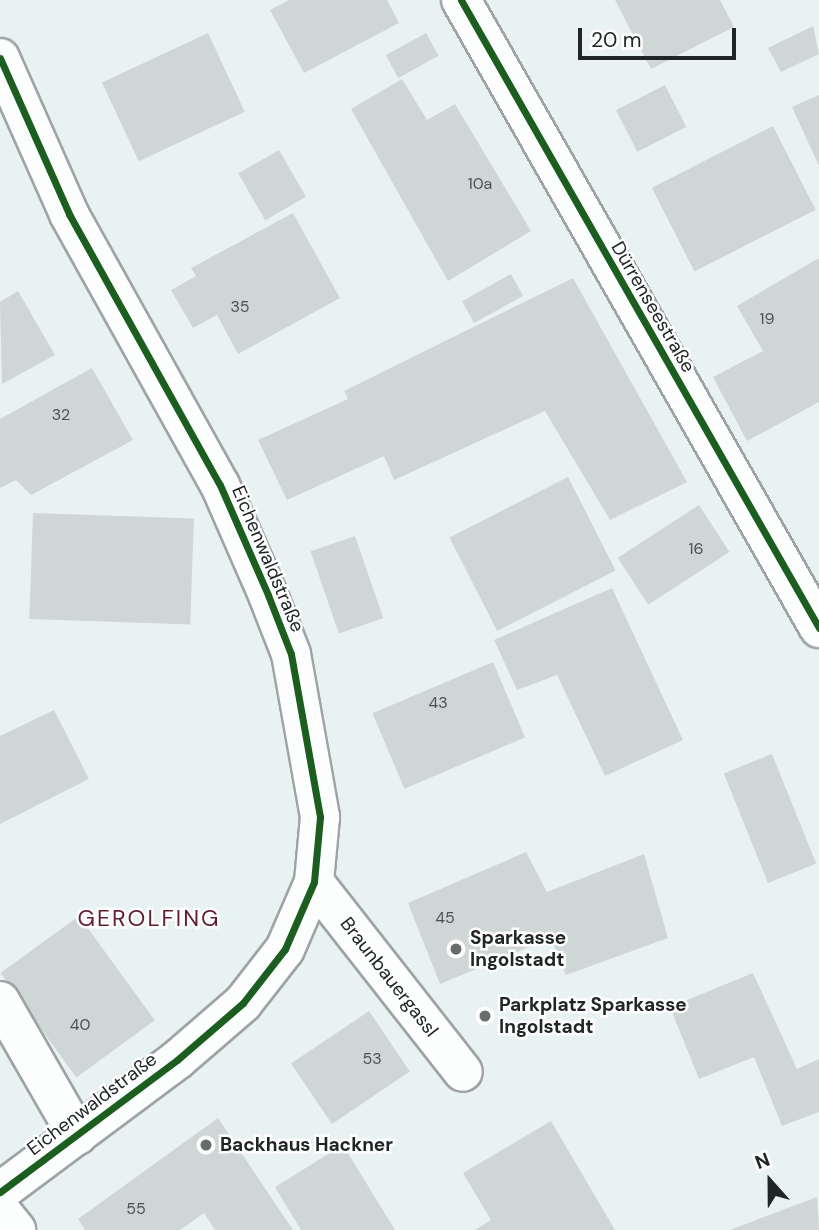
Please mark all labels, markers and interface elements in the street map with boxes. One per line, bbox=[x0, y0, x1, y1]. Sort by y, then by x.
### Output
scale bar bbox=[581, 14, 738, 58]
text: 20 m bbox=[591, 26, 642, 54]
house number: 10a bbox=[468, 174, 492, 194]
street label: Dürrenseestraße bbox=[606, 237, 700, 377]
house number: 35 bbox=[230, 297, 250, 317]
house number: 19 bbox=[759, 309, 775, 329]
house number: 32 bbox=[52, 405, 70, 425]
street label: Eichenwaldstraße bbox=[227, 483, 309, 635]
house number: 16 bbox=[688, 539, 704, 559]
house number: 43 bbox=[428, 693, 448, 713]
district label: GEROLFING bbox=[79, 904, 219, 932]
house number: 45 bbox=[435, 908, 455, 928]
street label: Braunbauergassl bbox=[335, 913, 443, 1041]
place label: Sparkasse Ingolstadt bbox=[470, 927, 566, 971]
marker: Sparkasse Ingolstadt bbox=[448, 941, 464, 957]
place label: Parkplatz Sparkasse Ingolstadt bbox=[499, 994, 687, 1038]
marker: Parkplatz Sparkasse Ingolstadt bbox=[477, 1008, 493, 1024]
house number: 40 bbox=[70, 1015, 90, 1035]
street label: Eichenwaldstraße bbox=[23, 1048, 161, 1160]
house number: 53 bbox=[362, 1049, 382, 1069]
place label: Backhaus Hackner bbox=[220, 1134, 393, 1156]
marker: Backhaus Hackner bbox=[198, 1137, 214, 1153]
north arrow bbox=[735, 1146, 805, 1216]
text: N bbox=[751, 1147, 773, 1175]
house number: 55 bbox=[126, 1199, 146, 1219]

